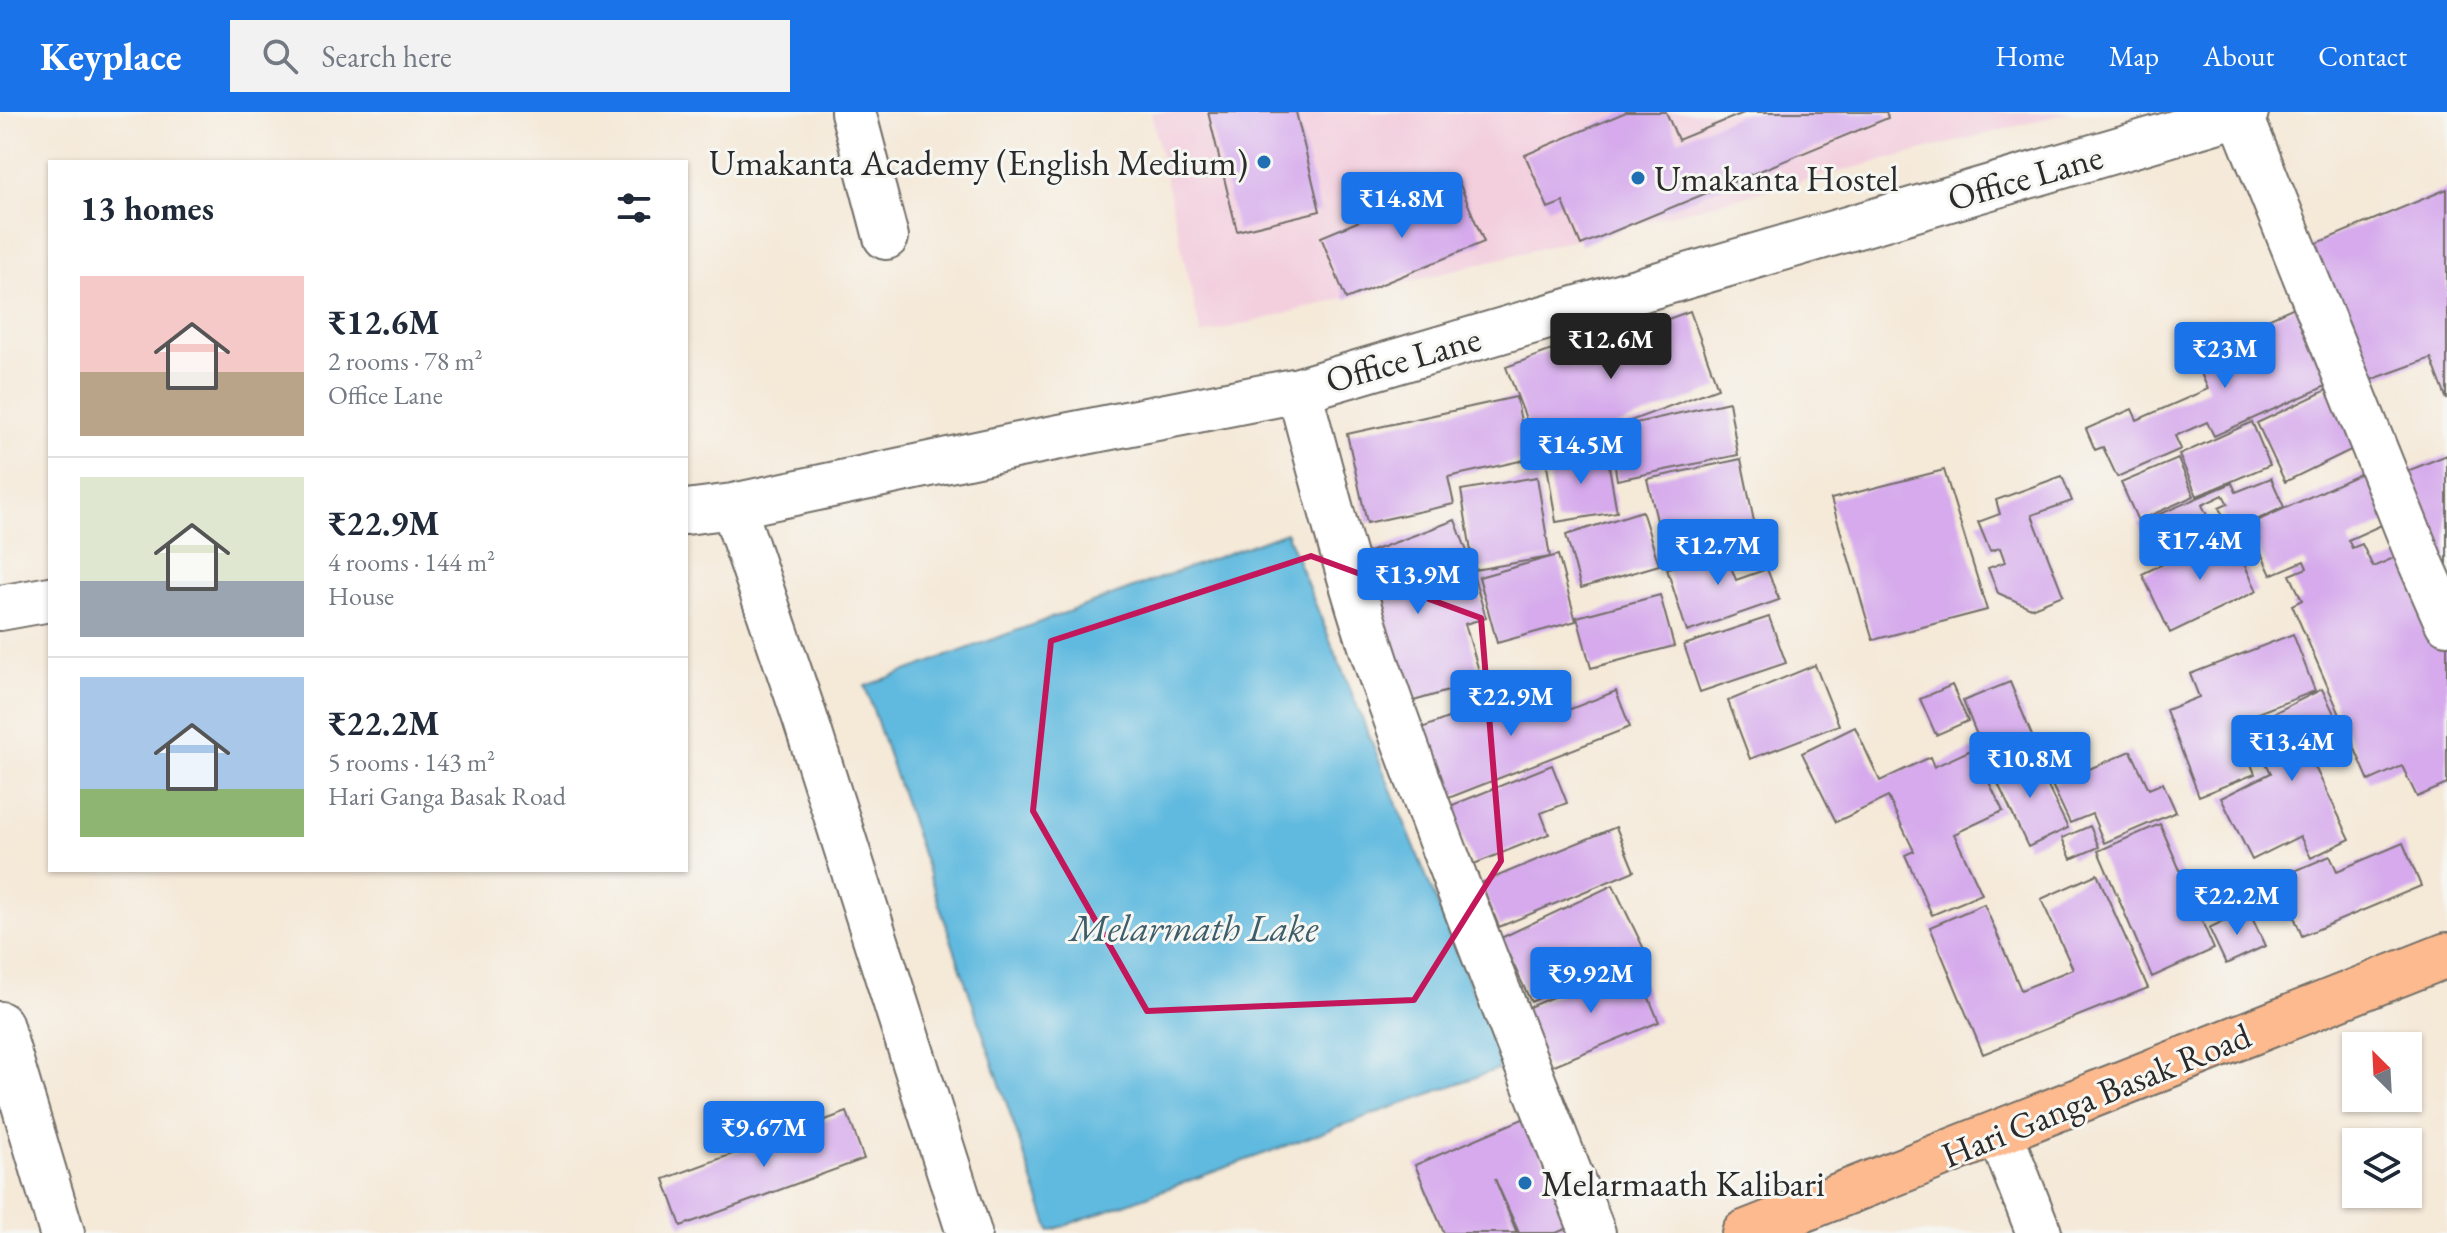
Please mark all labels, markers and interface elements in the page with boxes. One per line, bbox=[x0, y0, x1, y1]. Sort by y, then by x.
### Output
search box bbox=[230, 20, 790, 92]
text: Keyplace bbox=[40, 32, 182, 81]
icon: search bbox=[258, 34, 302, 78]
text: Search here bbox=[322, 37, 452, 76]
text: Home bbox=[1995, 38, 2065, 74]
text: Map bbox=[2109, 38, 2159, 74]
text: About bbox=[2203, 38, 2274, 74]
text: Contact bbox=[2318, 38, 2407, 74]
street label: Office Lane bbox=[1942, 132, 2108, 222]
place label: Umakanta Academy (English Medium) bbox=[709, 139, 1248, 186]
marker: Umakanta Academy (English Medium) bbox=[1255, 153, 1273, 171]
place label: Umakanta Hostel bbox=[1654, 155, 1899, 202]
marker: Umakanta Hostel bbox=[1629, 169, 1647, 187]
pin: ₹14.8M bbox=[1337, 172, 1467, 240]
text: ₹14.8M bbox=[1359, 181, 1445, 215]
text: 13 homes bbox=[80, 186, 214, 230]
icon: filters bbox=[612, 186, 656, 230]
text: ₹12.6M bbox=[328, 300, 440, 344]
icon: home bbox=[144, 308, 240, 404]
pin: ₹12.6M bbox=[1546, 313, 1676, 381]
street label: Office Lane bbox=[1320, 314, 1486, 404]
text: ₹12.6M bbox=[1568, 322, 1654, 356]
pin: ₹23M bbox=[2178, 322, 2272, 390]
text: ₹23M bbox=[2192, 331, 2258, 365]
text: 2 rooms · 78 m² bbox=[328, 344, 483, 378]
text: Office Lane bbox=[328, 378, 443, 412]
pin: ₹14.5M bbox=[1516, 418, 1646, 486]
text: ₹14.5M bbox=[1538, 427, 1624, 461]
text: ₹22.9M bbox=[328, 501, 440, 545]
icon: home bbox=[144, 509, 240, 605]
pin: ₹17.4M bbox=[2135, 514, 2265, 582]
pin: ₹12.7M bbox=[1653, 519, 1783, 587]
text: ₹17.4M bbox=[2157, 523, 2243, 557]
text: ₹12.7M bbox=[1675, 528, 1761, 562]
text: 4 rooms · 144 m² bbox=[328, 545, 495, 579]
pin: ₹13.9M bbox=[1353, 548, 1483, 616]
text: ₹13.9M bbox=[1375, 557, 1461, 591]
text: House bbox=[328, 579, 394, 613]
pin: ₹22.9M bbox=[1446, 670, 1576, 738]
text: ₹22.9M bbox=[1468, 679, 1554, 713]
text: ₹22.2M bbox=[328, 701, 440, 745]
icon: home bbox=[144, 709, 240, 805]
pin: ₹13.4M bbox=[2227, 715, 2357, 783]
text: ₹13.4M bbox=[2249, 724, 2335, 758]
pin: ₹10.8M bbox=[1965, 732, 2095, 800]
text: ₹10.8M bbox=[1987, 741, 2073, 775]
text: 5 rooms · 143 m² bbox=[328, 745, 495, 779]
text: Hari Ganga Basak Road bbox=[328, 779, 566, 813]
pin: ₹22.2M bbox=[2172, 869, 2302, 937]
text: ₹22.2M bbox=[2194, 878, 2280, 912]
water label: Melarmath Lake bbox=[1068, 903, 1319, 952]
pin: ₹9.92M bbox=[1526, 947, 1656, 1015]
text: ₹9.92M bbox=[1548, 956, 1634, 990]
street label: Hari Ganga Basak Road bbox=[1935, 1011, 2258, 1178]
north arrow bbox=[2342, 1032, 2422, 1112]
map controls bbox=[2342, 1032, 2422, 1208]
pin: ₹9.67M bbox=[699, 1101, 829, 1169]
text: ₹9.67M bbox=[721, 1110, 807, 1144]
button: layers bbox=[2342, 1128, 2422, 1208]
place label: Melarmaath Kalibari bbox=[1541, 1160, 1825, 1207]
marker: Melarmaath Kalibari bbox=[1516, 1174, 1534, 1192]

